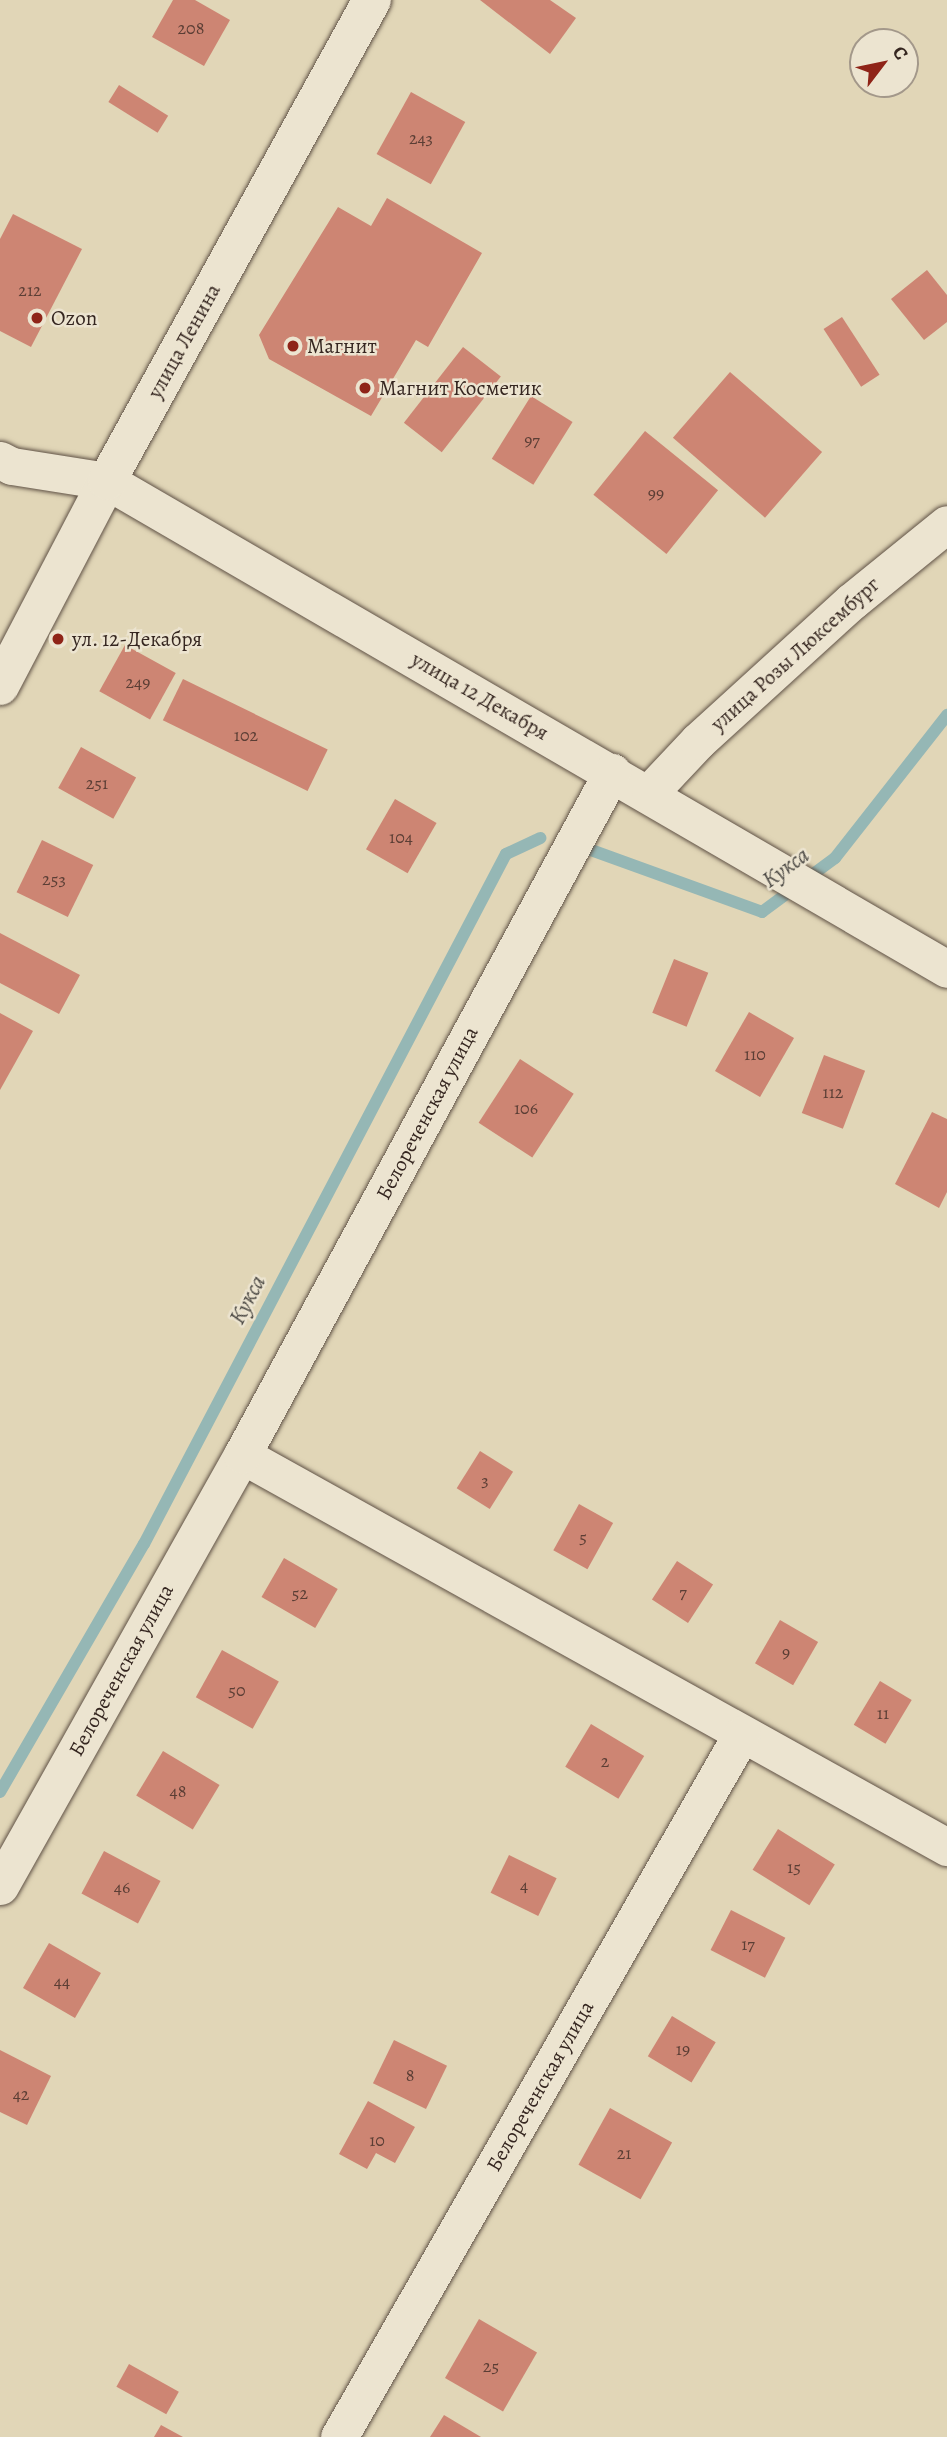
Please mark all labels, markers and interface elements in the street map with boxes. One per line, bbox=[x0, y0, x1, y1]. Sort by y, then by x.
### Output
house number: 208 bbox=[178, 17, 204, 39]
north arrow bbox=[849, 28, 919, 98]
text: С bbox=[886, 41, 914, 65]
house number: 243 bbox=[409, 127, 433, 149]
house number: 212 bbox=[18, 279, 42, 301]
street label: улица Ленина bbox=[142, 279, 226, 403]
place label: Ozon bbox=[51, 305, 97, 331]
marker: Ozon bbox=[29, 310, 45, 326]
place label: Магнит bbox=[307, 333, 377, 359]
marker: Магнит bbox=[285, 338, 301, 354]
place label: Магнит Косметик bbox=[379, 375, 542, 401]
marker: Магнит Косметик bbox=[357, 380, 373, 396]
house number: 97 bbox=[524, 429, 540, 451]
house number: 99 bbox=[648, 482, 664, 504]
street label: улица Розы Люксембург bbox=[706, 572, 884, 736]
place label: ул. 12-Декабря bbox=[72, 626, 203, 652]
marker: ул. 12-Декабря bbox=[50, 631, 66, 647]
street label: улица 12 Декабря bbox=[407, 647, 553, 745]
house number: 249 bbox=[126, 671, 150, 693]
house number: 102 bbox=[234, 724, 258, 746]
house number: 251 bbox=[86, 772, 108, 794]
house number: 104 bbox=[389, 826, 413, 848]
water label: Кукса bbox=[757, 842, 815, 894]
house number: 253 bbox=[42, 868, 66, 890]
street label: Белореченская улица bbox=[371, 1022, 483, 1204]
house number: 110 bbox=[744, 1043, 766, 1065]
house number: 112 bbox=[823, 1081, 843, 1103]
house number: 106 bbox=[514, 1097, 538, 1119]
water label: Кукса bbox=[224, 1271, 272, 1329]
house number: 3 bbox=[481, 1469, 489, 1491]
house number: 5 bbox=[579, 1526, 587, 1548]
street label: Белореченская улица bbox=[63, 1580, 179, 1760]
house number: 7 bbox=[679, 1581, 687, 1603]
house number: 52 bbox=[292, 1582, 308, 1604]
house number: 9 bbox=[782, 1641, 790, 1663]
house number: 50 bbox=[228, 1679, 246, 1701]
house number: 11 bbox=[877, 1702, 889, 1724]
house number: 2 bbox=[601, 1750, 609, 1772]
house number: 48 bbox=[170, 1780, 186, 1802]
house number: 15 bbox=[787, 1856, 801, 1878]
house number: 4 bbox=[520, 1874, 528, 1896]
house number: 46 bbox=[114, 1876, 130, 1898]
house number: 17 bbox=[741, 1933, 755, 1955]
house number: 44 bbox=[54, 1970, 70, 1992]
street label: Белореченская улица bbox=[481, 1996, 599, 2176]
house number: 19 bbox=[676, 2038, 690, 2060]
house number: 8 bbox=[406, 2064, 414, 2086]
house number: 42 bbox=[13, 2083, 29, 2105]
house number: 10 bbox=[369, 2129, 385, 2151]
house number: 21 bbox=[617, 2142, 631, 2164]
house number: 25 bbox=[483, 2355, 499, 2377]

